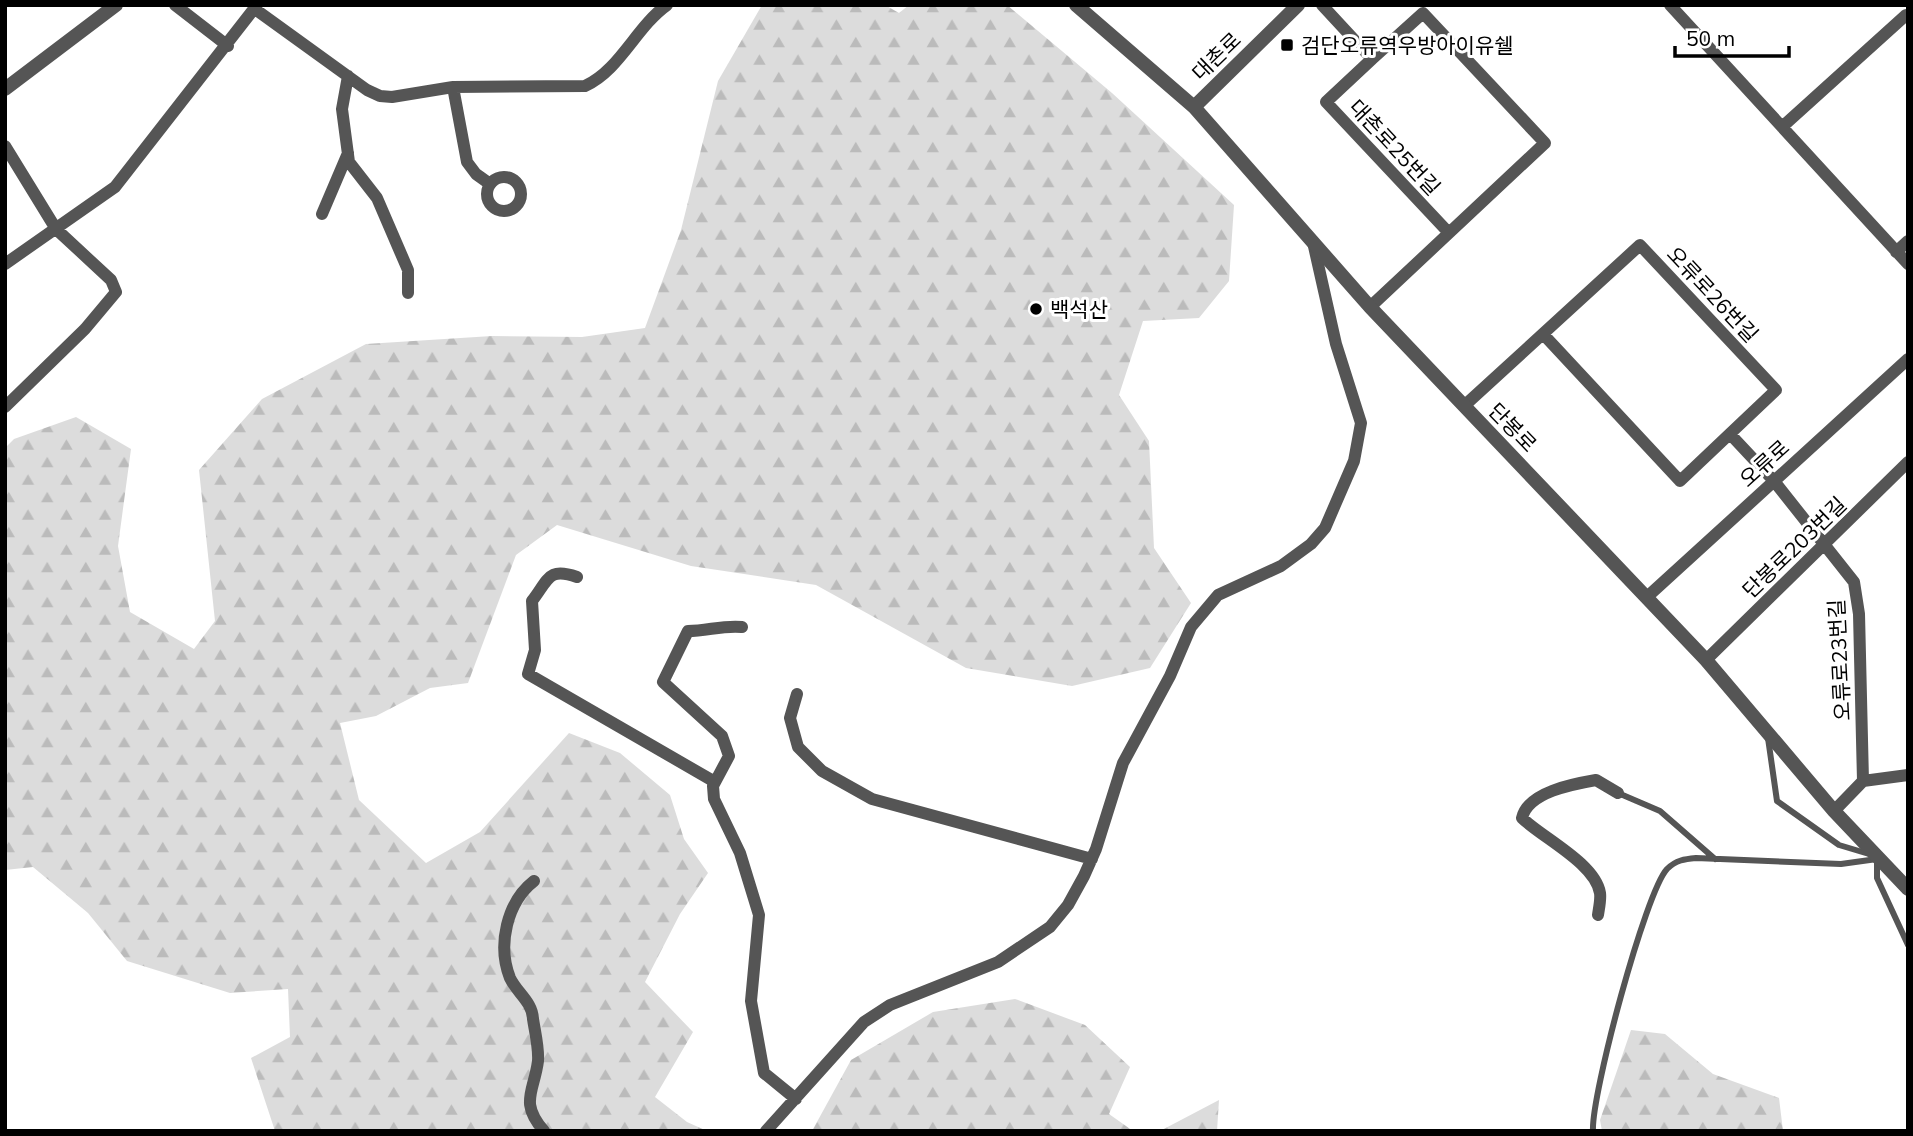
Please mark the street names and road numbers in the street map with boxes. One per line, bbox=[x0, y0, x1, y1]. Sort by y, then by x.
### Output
street label: 대촌로 bbox=[1186, 27, 1246, 85]
street label: 대촌로25번길 bbox=[1344, 94, 1446, 200]
street label: 오류로26번길 bbox=[1662, 241, 1764, 347]
street label: 단봉로 bbox=[1484, 397, 1542, 457]
street label: 오류로 bbox=[1734, 434, 1794, 492]
street label: 단봉로203번길 bbox=[1737, 491, 1851, 603]
street label: 오류로23번길 bbox=[1823, 598, 1855, 722]

